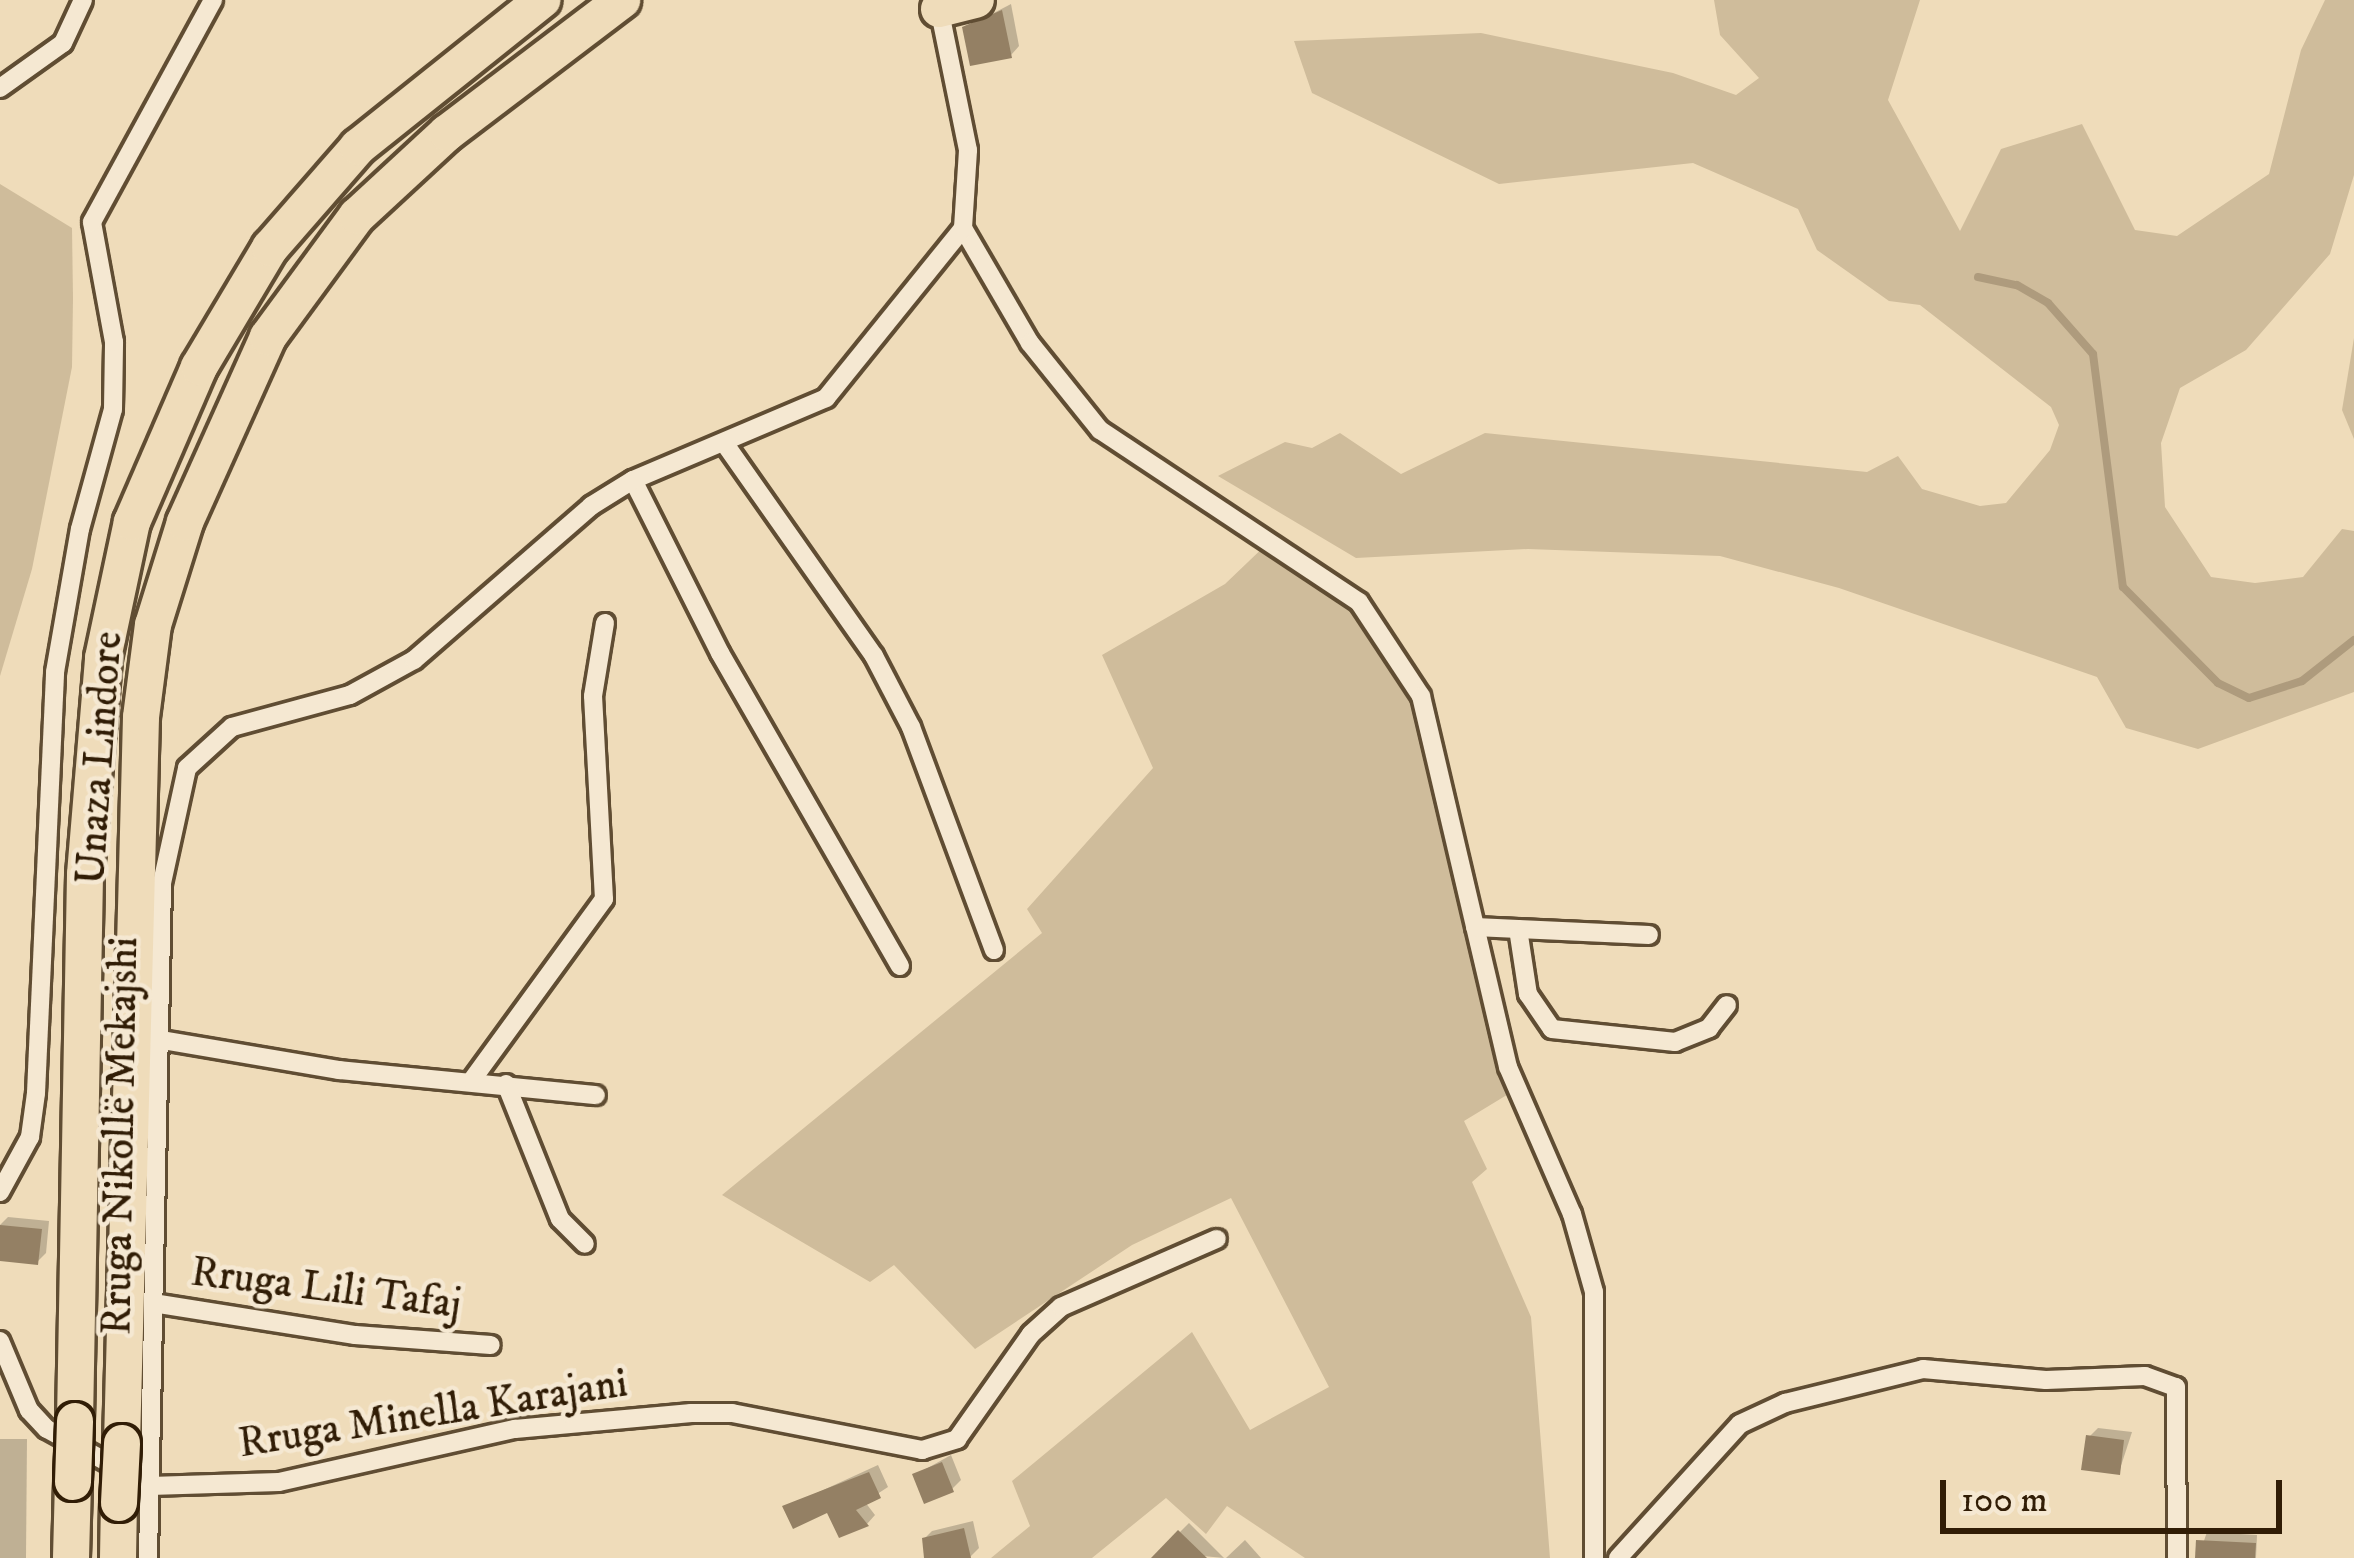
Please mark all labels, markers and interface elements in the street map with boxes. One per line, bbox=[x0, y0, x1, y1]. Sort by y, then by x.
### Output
street label: Unaza Lindore bbox=[66, 630, 134, 886]
street label: Rruga Nikollë Mekajshi bbox=[92, 936, 150, 1336]
street label: Rruga Lili Tafaj bbox=[188, 1247, 464, 1331]
street label: Rruga Minella Karajani bbox=[235, 1358, 631, 1470]
scale bar bbox=[1946, 1456, 2288, 1530]
text: 100 m bbox=[1961, 1478, 2048, 1523]

